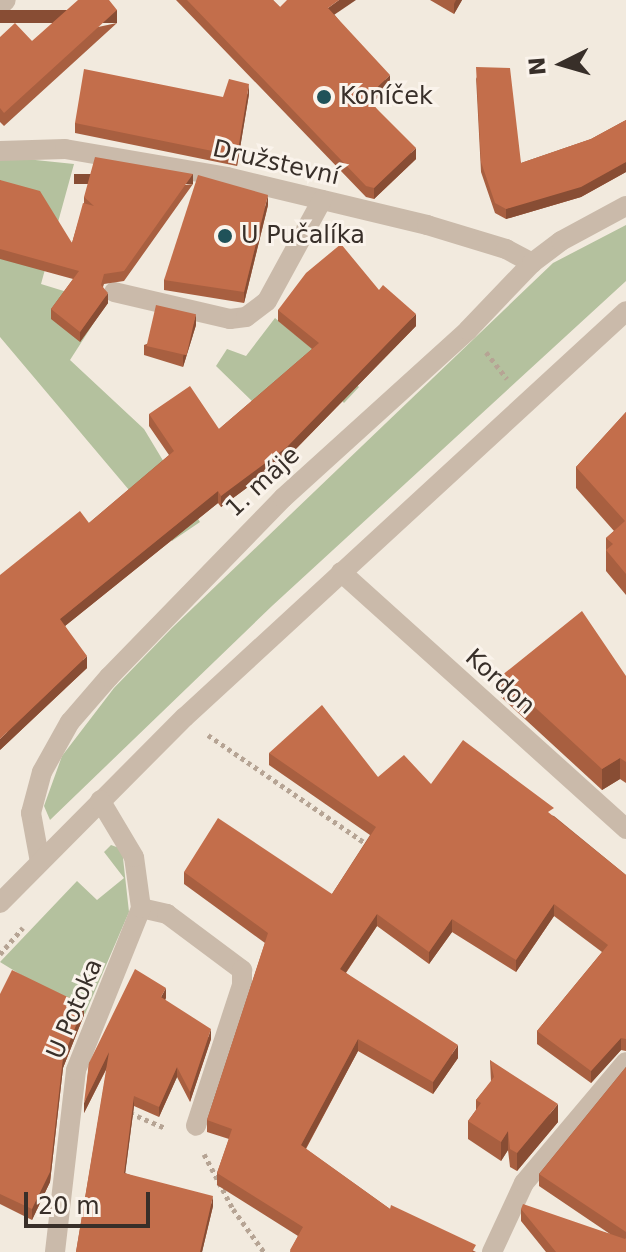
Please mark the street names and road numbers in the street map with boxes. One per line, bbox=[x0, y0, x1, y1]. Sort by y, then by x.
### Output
street label: Družstevní bbox=[210, 134, 342, 192]
street label: 1. máje bbox=[220, 441, 306, 523]
street label: Kordon bbox=[459, 643, 541, 721]
street label: U Potoka bbox=[41, 955, 109, 1063]

